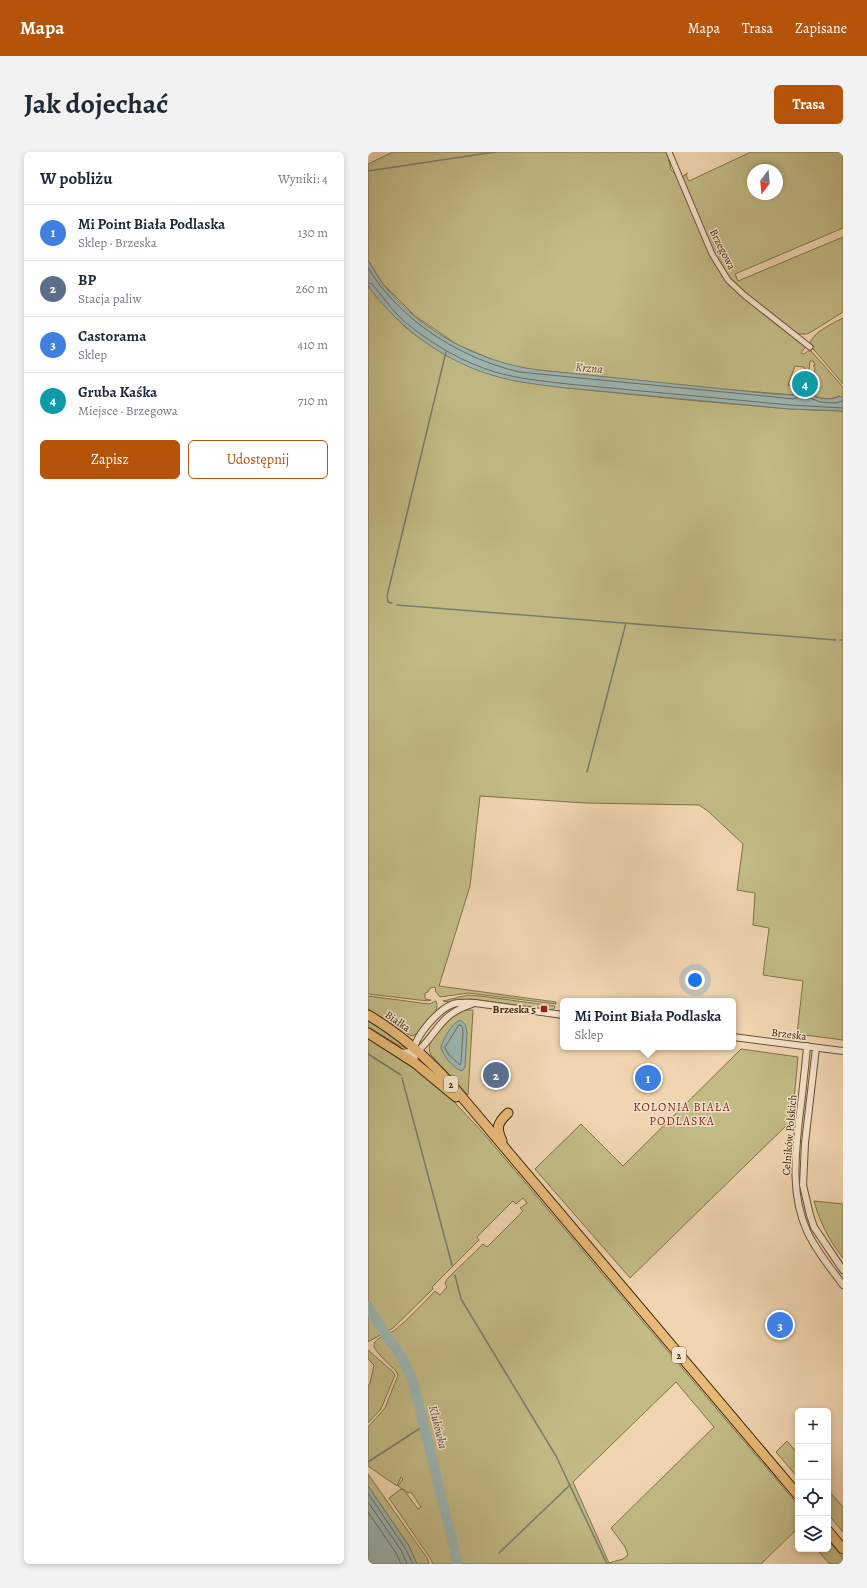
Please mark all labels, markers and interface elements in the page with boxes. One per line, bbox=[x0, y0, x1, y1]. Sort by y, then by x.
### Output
text: Mapa bbox=[20, 15, 64, 41]
text: Mapa bbox=[688, 19, 720, 38]
text: Trasa bbox=[742, 19, 773, 38]
text: Zapisane bbox=[795, 19, 847, 38]
text: Jak dojechać bbox=[24, 85, 168, 123]
button: Trasa bbox=[774, 85, 843, 124]
north arrow bbox=[747, 164, 783, 200]
text: W pobliżu bbox=[40, 167, 112, 190]
text: Wyniki: 4 bbox=[278, 170, 328, 187]
text: Mi Point Biała Podlaska bbox=[78, 214, 225, 234]
text: 1 bbox=[51, 224, 55, 241]
text: 130 m bbox=[298, 224, 328, 241]
street label: Brzegowa bbox=[706, 226, 740, 273]
text: Sklep · Brzeska bbox=[78, 234, 157, 251]
text: BP bbox=[78, 270, 96, 290]
text: 2 bbox=[50, 280, 56, 297]
text: 260 m bbox=[295, 280, 328, 297]
text: Stacja paliw bbox=[78, 290, 142, 307]
text: Castorama bbox=[78, 326, 146, 346]
text: 3 bbox=[50, 336, 56, 353]
text: 410 m bbox=[297, 336, 328, 353]
text: Sklep bbox=[78, 346, 107, 363]
water label: Krzna bbox=[575, 359, 604, 377]
pin: 4 bbox=[792, 369, 818, 399]
text: Gruba Kaśka bbox=[78, 382, 157, 402]
text: 4 bbox=[50, 392, 56, 409]
text: 710 m bbox=[298, 392, 328, 409]
text: Miejsce · Brzegowa bbox=[78, 402, 178, 419]
button: Zapisz bbox=[40, 440, 180, 479]
button: Udostępnij bbox=[188, 440, 328, 479]
your location bbox=[685, 970, 705, 990]
popup bbox=[560, 998, 736, 1050]
place label: Brzeska 5 bbox=[493, 1002, 536, 1017]
marker: Brzeska 5 bbox=[539, 1004, 549, 1014]
text: Mi Point Biała Podlaska bbox=[574, 1006, 722, 1026]
street label: Białka bbox=[382, 1007, 414, 1036]
street label: Brzeska bbox=[770, 1025, 808, 1044]
text: Sklep bbox=[574, 1026, 604, 1043]
pin: 2 bbox=[483, 1060, 509, 1090]
pin: 1 bbox=[635, 1063, 661, 1093]
road number: 2 bbox=[444, 1076, 458, 1092]
street label: Celników Polskich bbox=[778, 1094, 801, 1176]
district label: KOLONIA BIAŁA PODLASKA bbox=[633, 1099, 731, 1129]
pin: 3 bbox=[767, 1310, 793, 1340]
road number: 2 bbox=[672, 1347, 686, 1363]
water label: Klukówka bbox=[425, 1404, 451, 1451]
map controls bbox=[795, 1408, 831, 1552]
button: + bbox=[795, 1408, 831, 1444]
button: − bbox=[795, 1444, 831, 1480]
button: locate bbox=[795, 1480, 831, 1516]
button: layers bbox=[795, 1516, 831, 1552]

